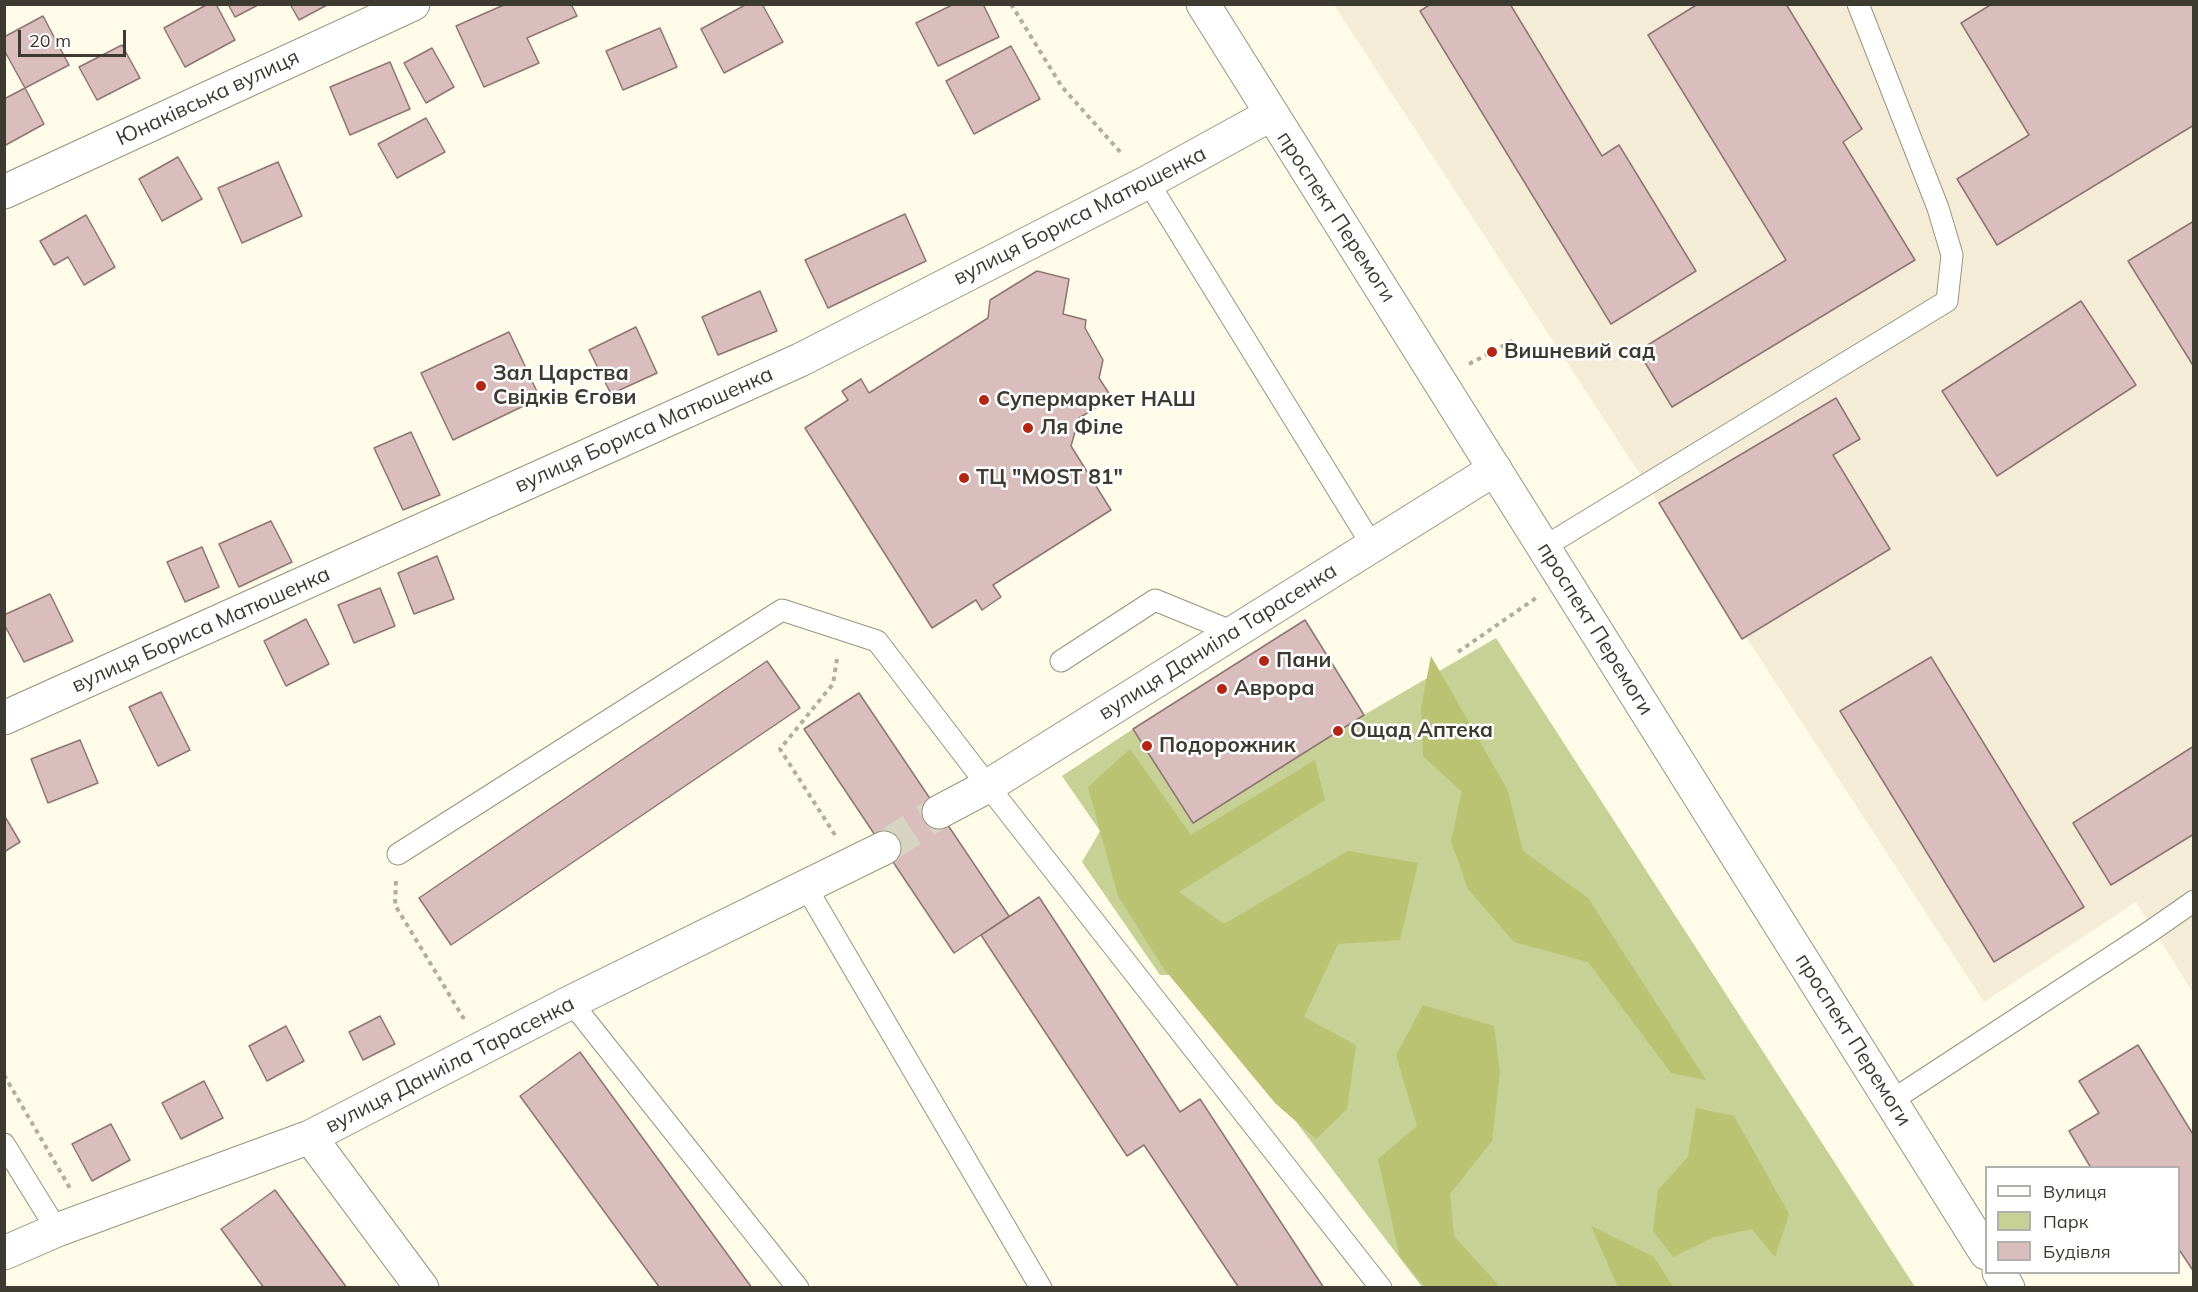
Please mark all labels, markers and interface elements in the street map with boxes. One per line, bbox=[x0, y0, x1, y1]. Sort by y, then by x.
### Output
scale bar bbox=[21, 18, 129, 56]
text: 20 m bbox=[29, 29, 71, 52]
street label: Юнаківська вулиця bbox=[113, 45, 303, 151]
street label: проспект Перемоги bbox=[1271, 127, 1401, 307]
street label: вулиця Бориса Матюшенка bbox=[949, 141, 1211, 291]
place label: Вишневий сад bbox=[1504, 339, 1655, 365]
marker: Вишневий сад bbox=[1485, 345, 1499, 359]
place label: Зал Царства Свідків Єгови bbox=[493, 361, 637, 411]
street label: вулиця Бориса Матюшенка bbox=[511, 362, 777, 498]
marker: Зал Царства Свідків Єгови bbox=[474, 379, 488, 393]
place label: Супермаркет НАШ bbox=[996, 387, 1196, 413]
marker: Супермаркет НАШ bbox=[977, 393, 991, 407]
place label: Ля Філе bbox=[1040, 415, 1123, 441]
marker: Ля Філе bbox=[1021, 421, 1035, 435]
place label: ТЦ "MOST 81" bbox=[976, 465, 1123, 491]
marker: ТЦ "MOST 81" bbox=[957, 471, 971, 485]
street label: проспект Перемоги bbox=[1532, 538, 1658, 720]
street label: вулиця Даниіла Тарасенка bbox=[1094, 558, 1342, 726]
street label: вулиця Бориса Матюшенка bbox=[68, 562, 334, 698]
place label: Пани bbox=[1276, 648, 1331, 674]
marker: Пани bbox=[1257, 654, 1271, 668]
place label: Аврора bbox=[1234, 676, 1315, 702]
marker: Аврора bbox=[1215, 682, 1229, 696]
place label: Ощад Аптека bbox=[1350, 718, 1493, 744]
marker: Ощад Аптека bbox=[1331, 724, 1345, 738]
place label: Подорожник bbox=[1159, 733, 1296, 759]
marker: Подорожник bbox=[1140, 739, 1154, 753]
street label: проспект Перемоги bbox=[1790, 949, 1916, 1131]
street label: вулиця Даниіла Тарасенка bbox=[321, 991, 579, 1139]
legend bbox=[1985, 1166, 2180, 1274]
text: Вулиця bbox=[2043, 1180, 2107, 1203]
text: Парк bbox=[2043, 1210, 2088, 1233]
text: Будівля bbox=[2043, 1240, 2111, 1263]

